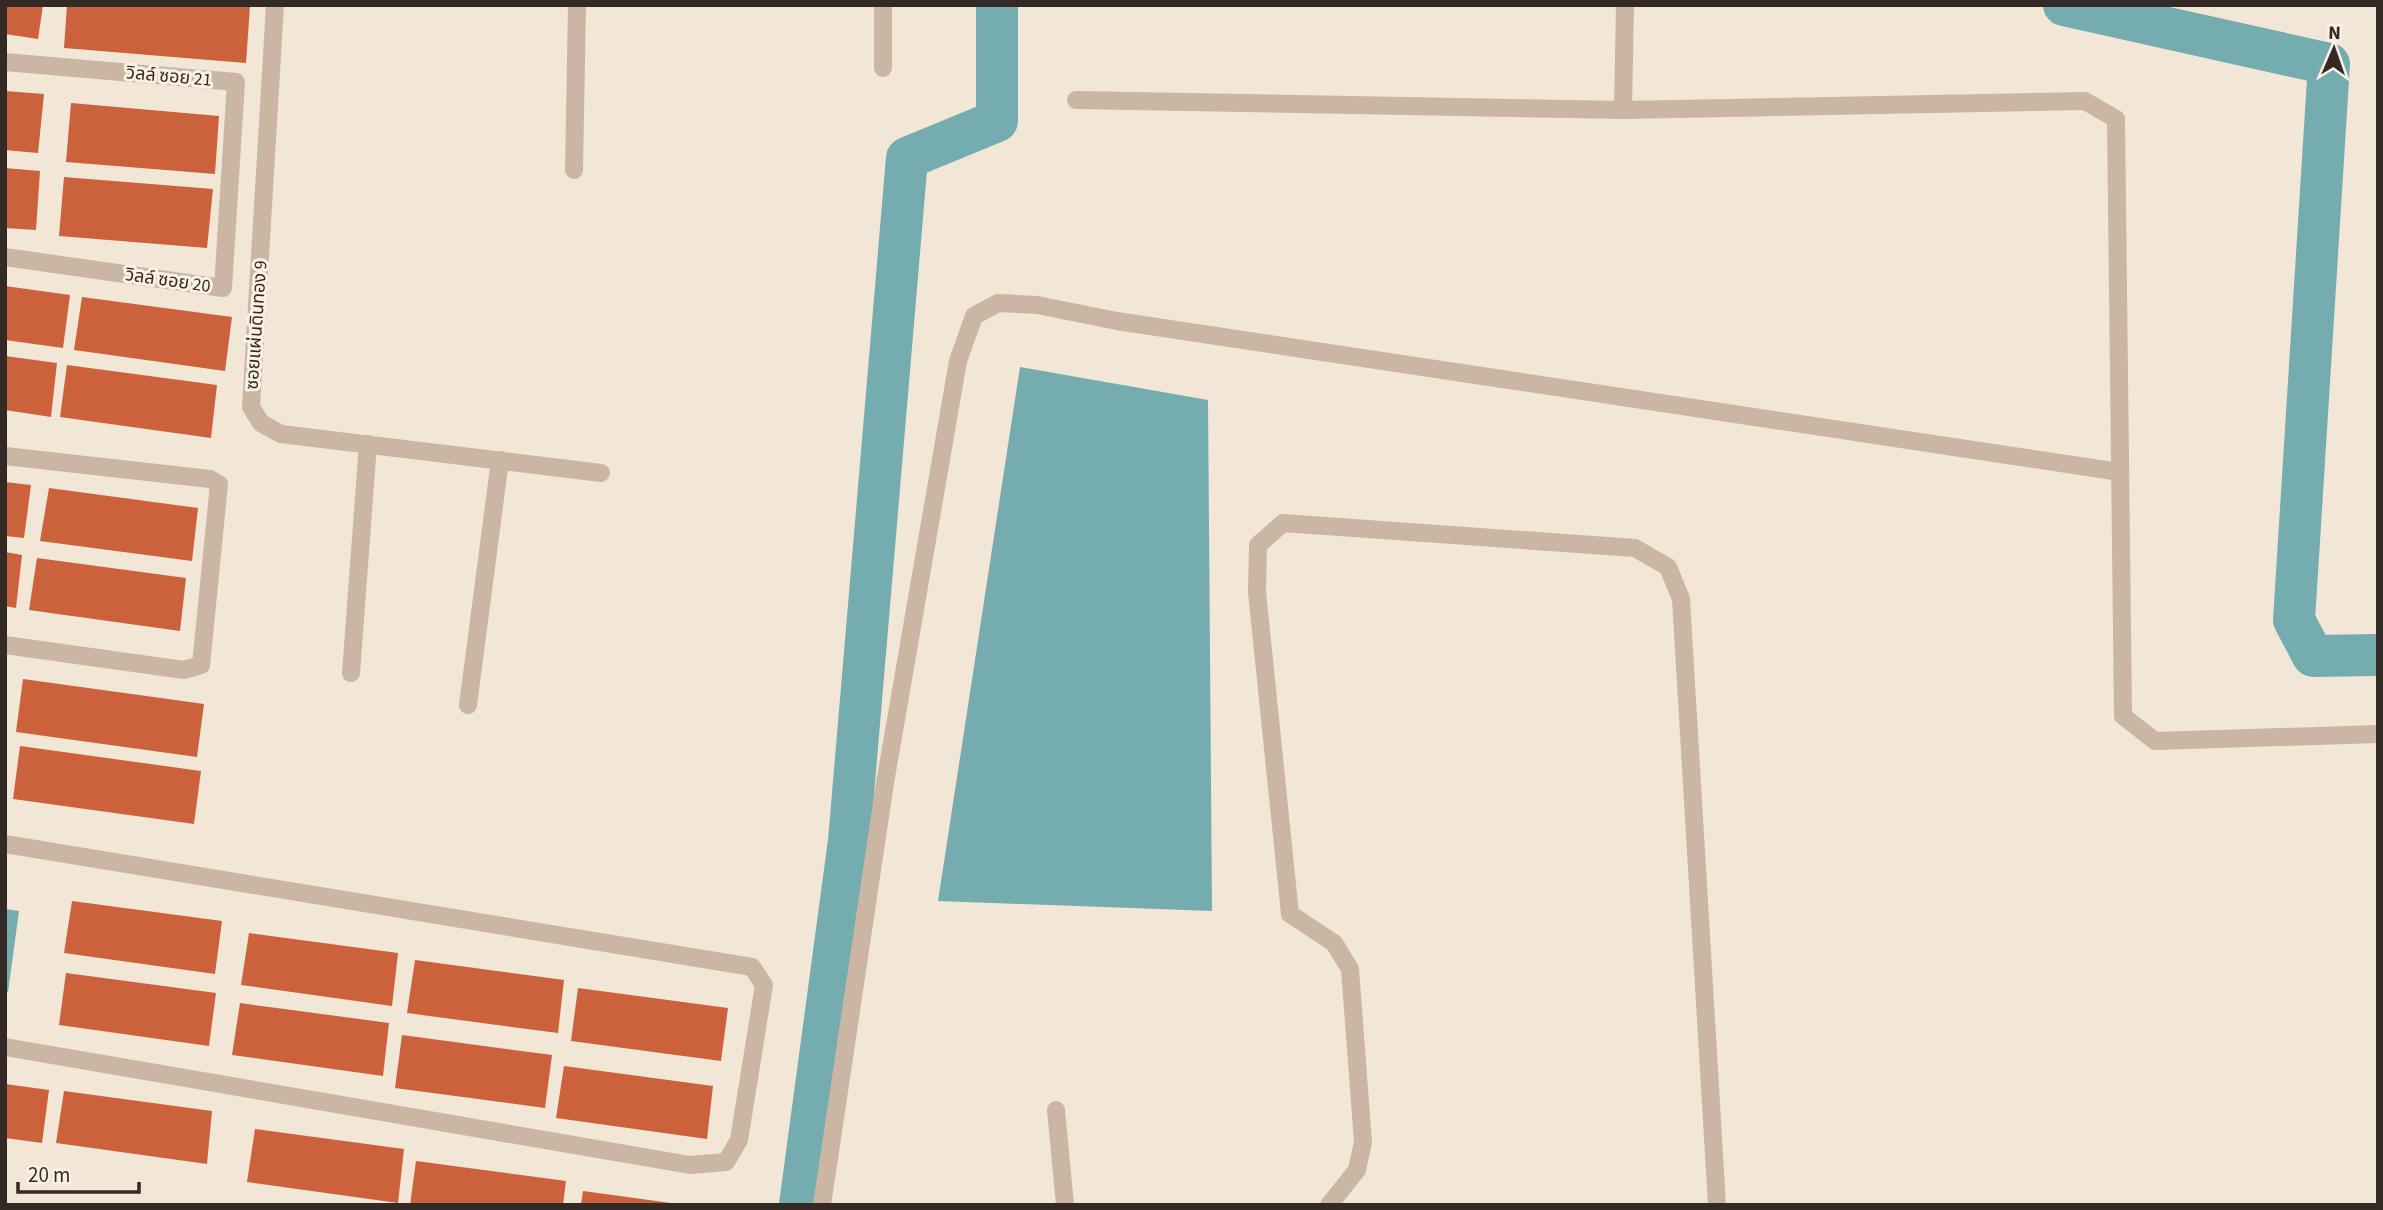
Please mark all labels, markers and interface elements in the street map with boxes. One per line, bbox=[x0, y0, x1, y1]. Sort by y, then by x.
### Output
north arrow bbox=[2299, 14, 2369, 84]
text: N bbox=[2328, 20, 2341, 47]
street label: วิลล์ ซอย 21 bbox=[124, 60, 213, 93]
street label: ซอยแผ่นดินทอง 9 bbox=[240, 259, 273, 391]
street label: วิลล์ ซอย 20 bbox=[123, 262, 212, 299]
scale bar bbox=[18, 1150, 138, 1194]
text: 20 m bbox=[28, 1160, 70, 1190]

